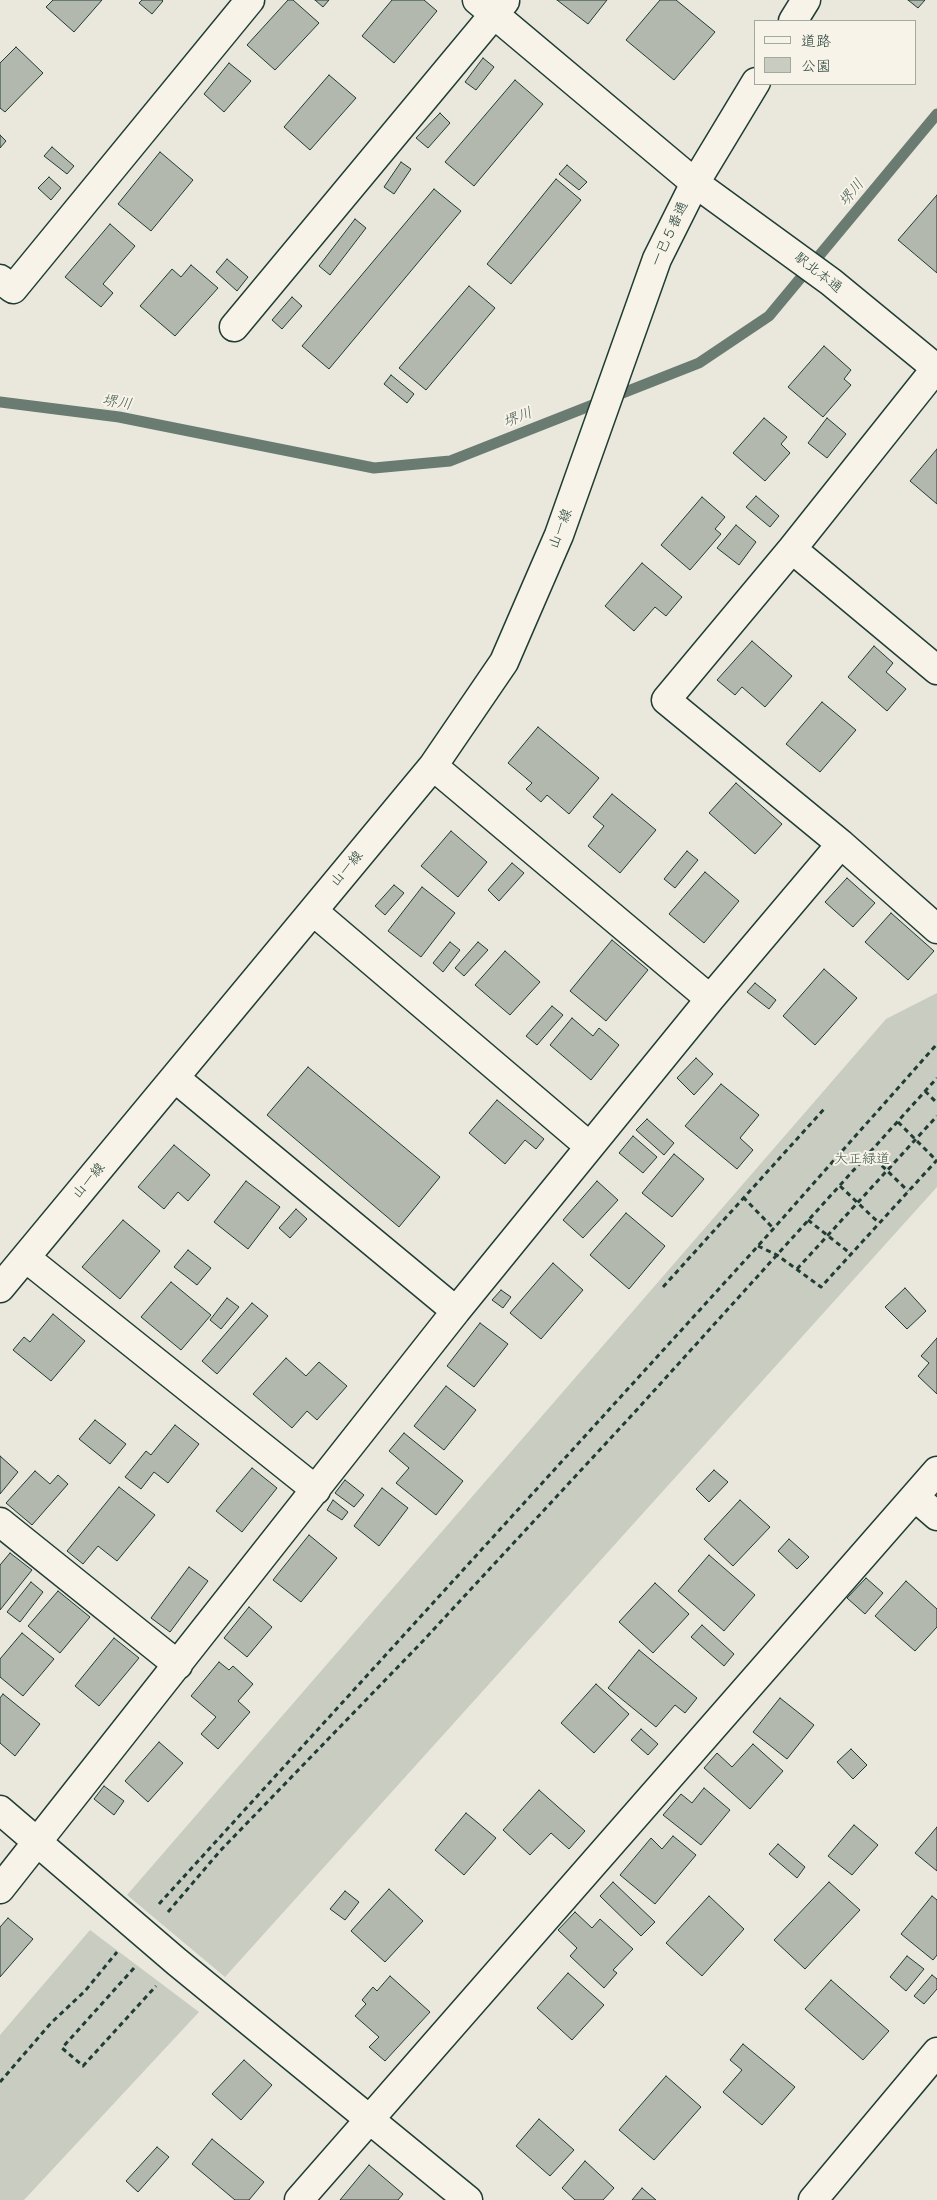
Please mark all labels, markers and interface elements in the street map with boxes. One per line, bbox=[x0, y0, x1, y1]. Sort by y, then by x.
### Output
legend bbox=[754, 20, 917, 85]
text: 道路 bbox=[801, 32, 831, 51]
text: 公園 bbox=[801, 57, 831, 76]
water label: 堺川 bbox=[835, 176, 869, 210]
street label: 一已５番通 bbox=[648, 199, 692, 269]
street label: 駅北本通 bbox=[791, 249, 845, 297]
water label: 堺川 bbox=[101, 392, 133, 414]
water label: 堺川 bbox=[501, 404, 535, 432]
street label: 山一線 bbox=[546, 506, 576, 552]
street label: 山一線 bbox=[327, 848, 367, 890]
park label: 大正緑道 bbox=[834, 1151, 890, 1167]
street label: 山一線 bbox=[69, 1160, 109, 1202]

